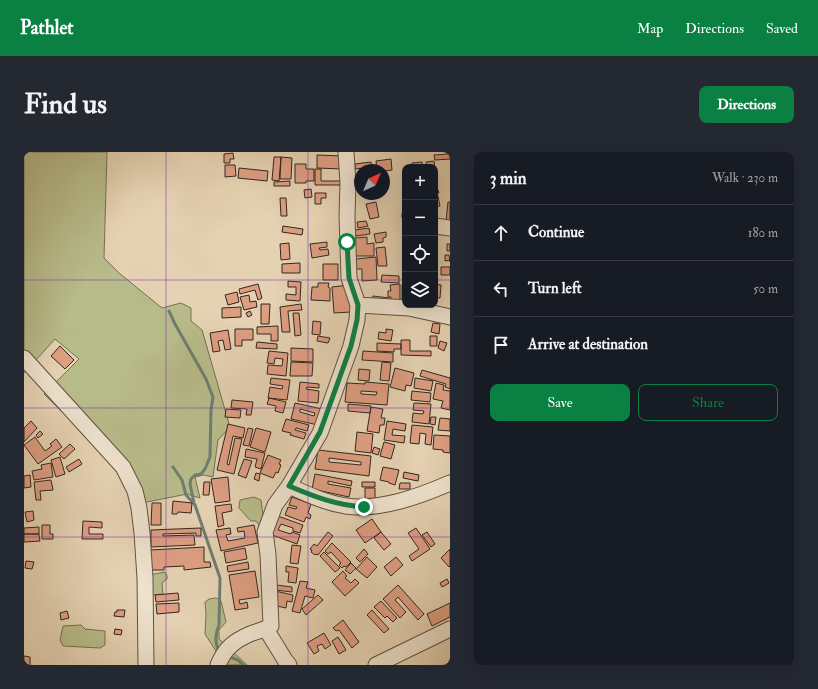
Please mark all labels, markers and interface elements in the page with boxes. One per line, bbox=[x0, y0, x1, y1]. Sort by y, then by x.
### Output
text: Pathlet bbox=[20, 16, 74, 40]
text: Map bbox=[637, 20, 663, 37]
text: Directions bbox=[685, 20, 744, 37]
text: Saved bbox=[766, 20, 798, 37]
button: Directions bbox=[699, 86, 794, 123]
text: Find us bbox=[24, 87, 107, 122]
north arrow bbox=[354, 164, 390, 200]
map controls bbox=[402, 164, 438, 308]
button: + bbox=[402, 164, 438, 200]
text: 3 min bbox=[490, 168, 527, 189]
text: Walk · 230 m bbox=[712, 170, 778, 186]
button: − bbox=[402, 200, 438, 236]
icon: ahead bbox=[490, 222, 512, 244]
text: Continue bbox=[528, 223, 584, 242]
text: 180 m bbox=[748, 225, 778, 241]
route start bbox=[338, 233, 356, 251]
button: locate bbox=[402, 236, 438, 272]
button: layers bbox=[402, 272, 438, 308]
icon: left bbox=[490, 278, 512, 300]
text: Turn left bbox=[528, 279, 582, 298]
text: 50 m bbox=[753, 281, 778, 297]
icon: arrive bbox=[490, 334, 512, 356]
text: Arrive at destination bbox=[528, 335, 648, 354]
button: Save bbox=[490, 384, 630, 421]
button: Share bbox=[638, 384, 778, 421]
route end bbox=[355, 498, 373, 516]

